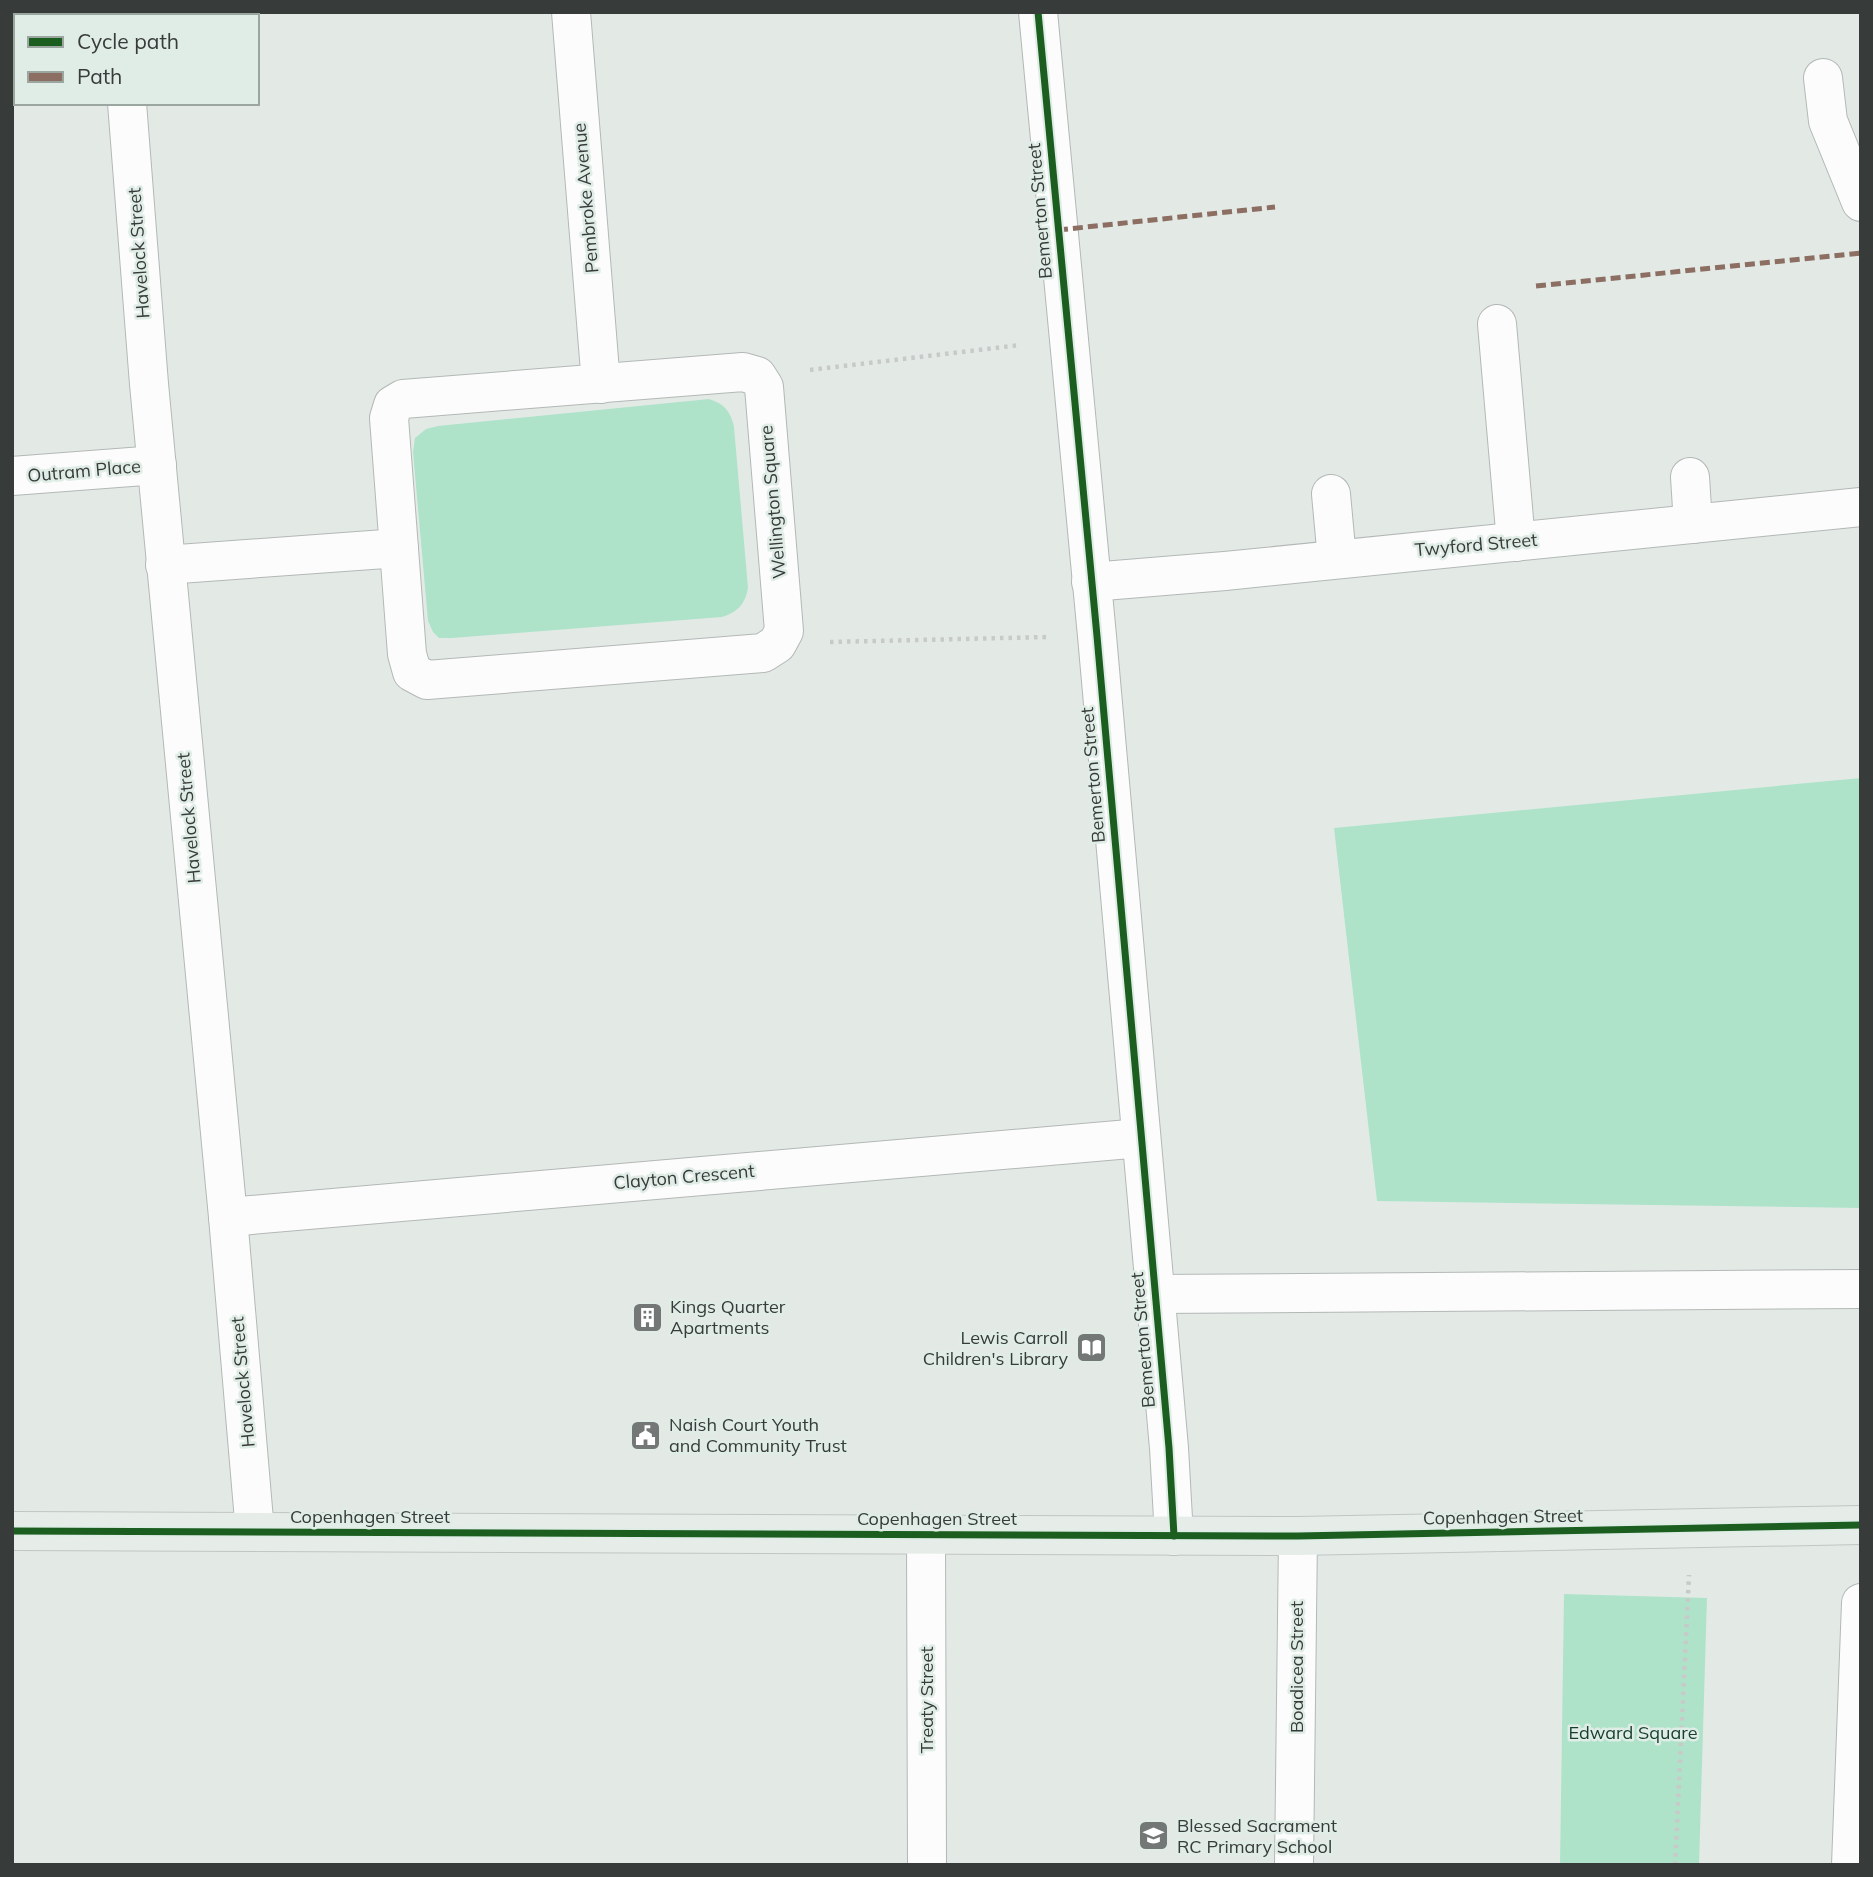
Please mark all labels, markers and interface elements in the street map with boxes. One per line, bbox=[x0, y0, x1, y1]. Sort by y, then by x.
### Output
legend bbox=[14, 14, 259, 105]
text: Cycle path bbox=[77, 28, 179, 54]
text: Path bbox=[77, 63, 122, 89]
street label: Pembroke Avenue bbox=[567, 122, 604, 274]
street label: Bemerton Street bbox=[1022, 142, 1057, 280]
street label: Havelock Street bbox=[122, 187, 155, 319]
street label: Wellington Square bbox=[754, 424, 791, 580]
street label: Outram Place bbox=[26, 454, 142, 487]
street label: Twyford Street bbox=[1414, 528, 1538, 561]
street label: Bemerton Street bbox=[1075, 706, 1110, 844]
street label: Havelock Street bbox=[171, 752, 206, 884]
street label: Clayton Crescent bbox=[612, 1159, 755, 1194]
street label: Bemerton Street bbox=[1125, 1271, 1160, 1409]
place label: Kings Quarter Apartments bbox=[670, 1295, 786, 1339]
building icon: Kings Quarter Apartments bbox=[630, 1300, 664, 1334]
street label: Havelock Street bbox=[225, 1316, 260, 1448]
place label: Lewis Carroll Children's Library bbox=[923, 1326, 1068, 1370]
library icon: Lewis Carroll Children's Library bbox=[1074, 1331, 1108, 1365]
place label: Naish Court Youth and Community Trust bbox=[669, 1413, 847, 1457]
public building icon: Naish Court Youth and Community Trust bbox=[629, 1418, 663, 1452]
street label: Copenhagen Street bbox=[1423, 1504, 1583, 1529]
street label: Copenhagen Street bbox=[290, 1505, 450, 1528]
street label: Copenhagen Street bbox=[857, 1507, 1017, 1530]
street label: Boadicea Street bbox=[1285, 1601, 1308, 1733]
street label: Treaty Street bbox=[915, 1647, 938, 1753]
park label: Edward Square bbox=[1569, 1721, 1697, 1744]
place label: Blessed Sacrament RC Primary School bbox=[1177, 1814, 1337, 1858]
school or university icon: Blessed Sacrament RC Primary School bbox=[1137, 1819, 1171, 1853]

